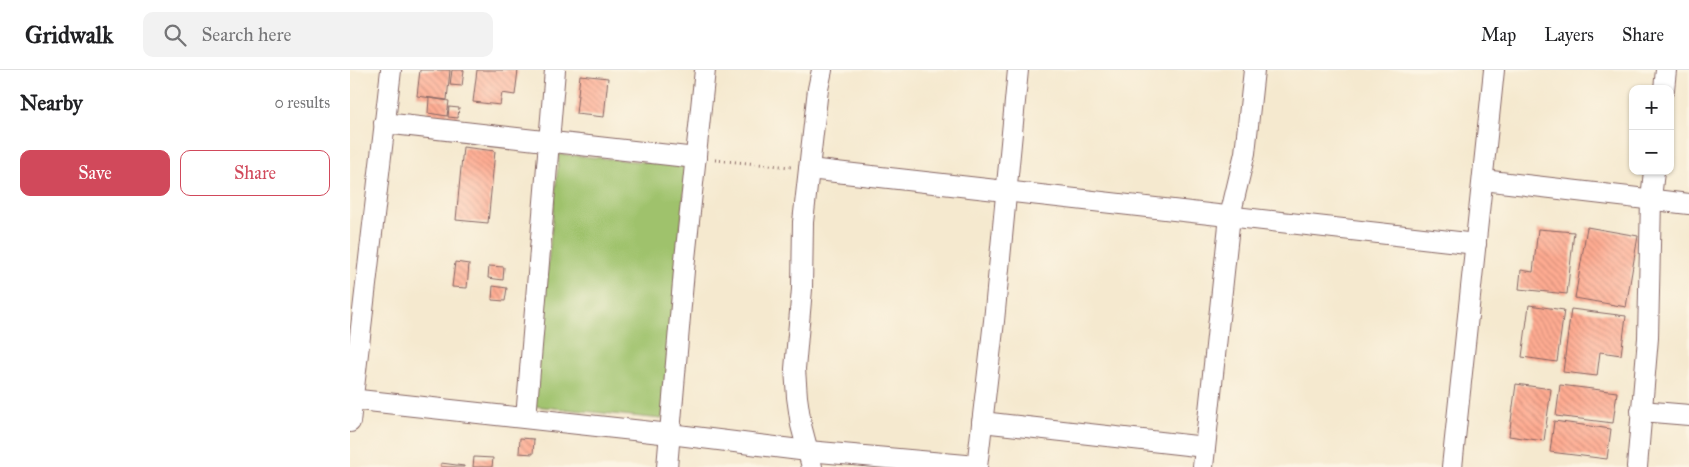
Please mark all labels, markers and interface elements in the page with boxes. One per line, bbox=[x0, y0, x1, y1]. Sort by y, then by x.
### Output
search box bbox=[143, 12, 493, 57]
text: Gridwalk bbox=[25, 20, 113, 50]
icon: search bbox=[161, 21, 189, 49]
text: Search here bbox=[201, 23, 291, 46]
text: Map bbox=[1481, 24, 1516, 46]
text: Layers bbox=[1544, 24, 1594, 46]
text: Share bbox=[1622, 24, 1664, 46]
map controls bbox=[1629, 85, 1674, 175]
button: + bbox=[1629, 85, 1674, 130]
text: Nearby bbox=[20, 90, 83, 116]
text: 0 results bbox=[275, 93, 330, 112]
button: − bbox=[1629, 130, 1674, 175]
button: Save bbox=[20, 150, 170, 196]
button: Share bbox=[180, 150, 330, 196]

